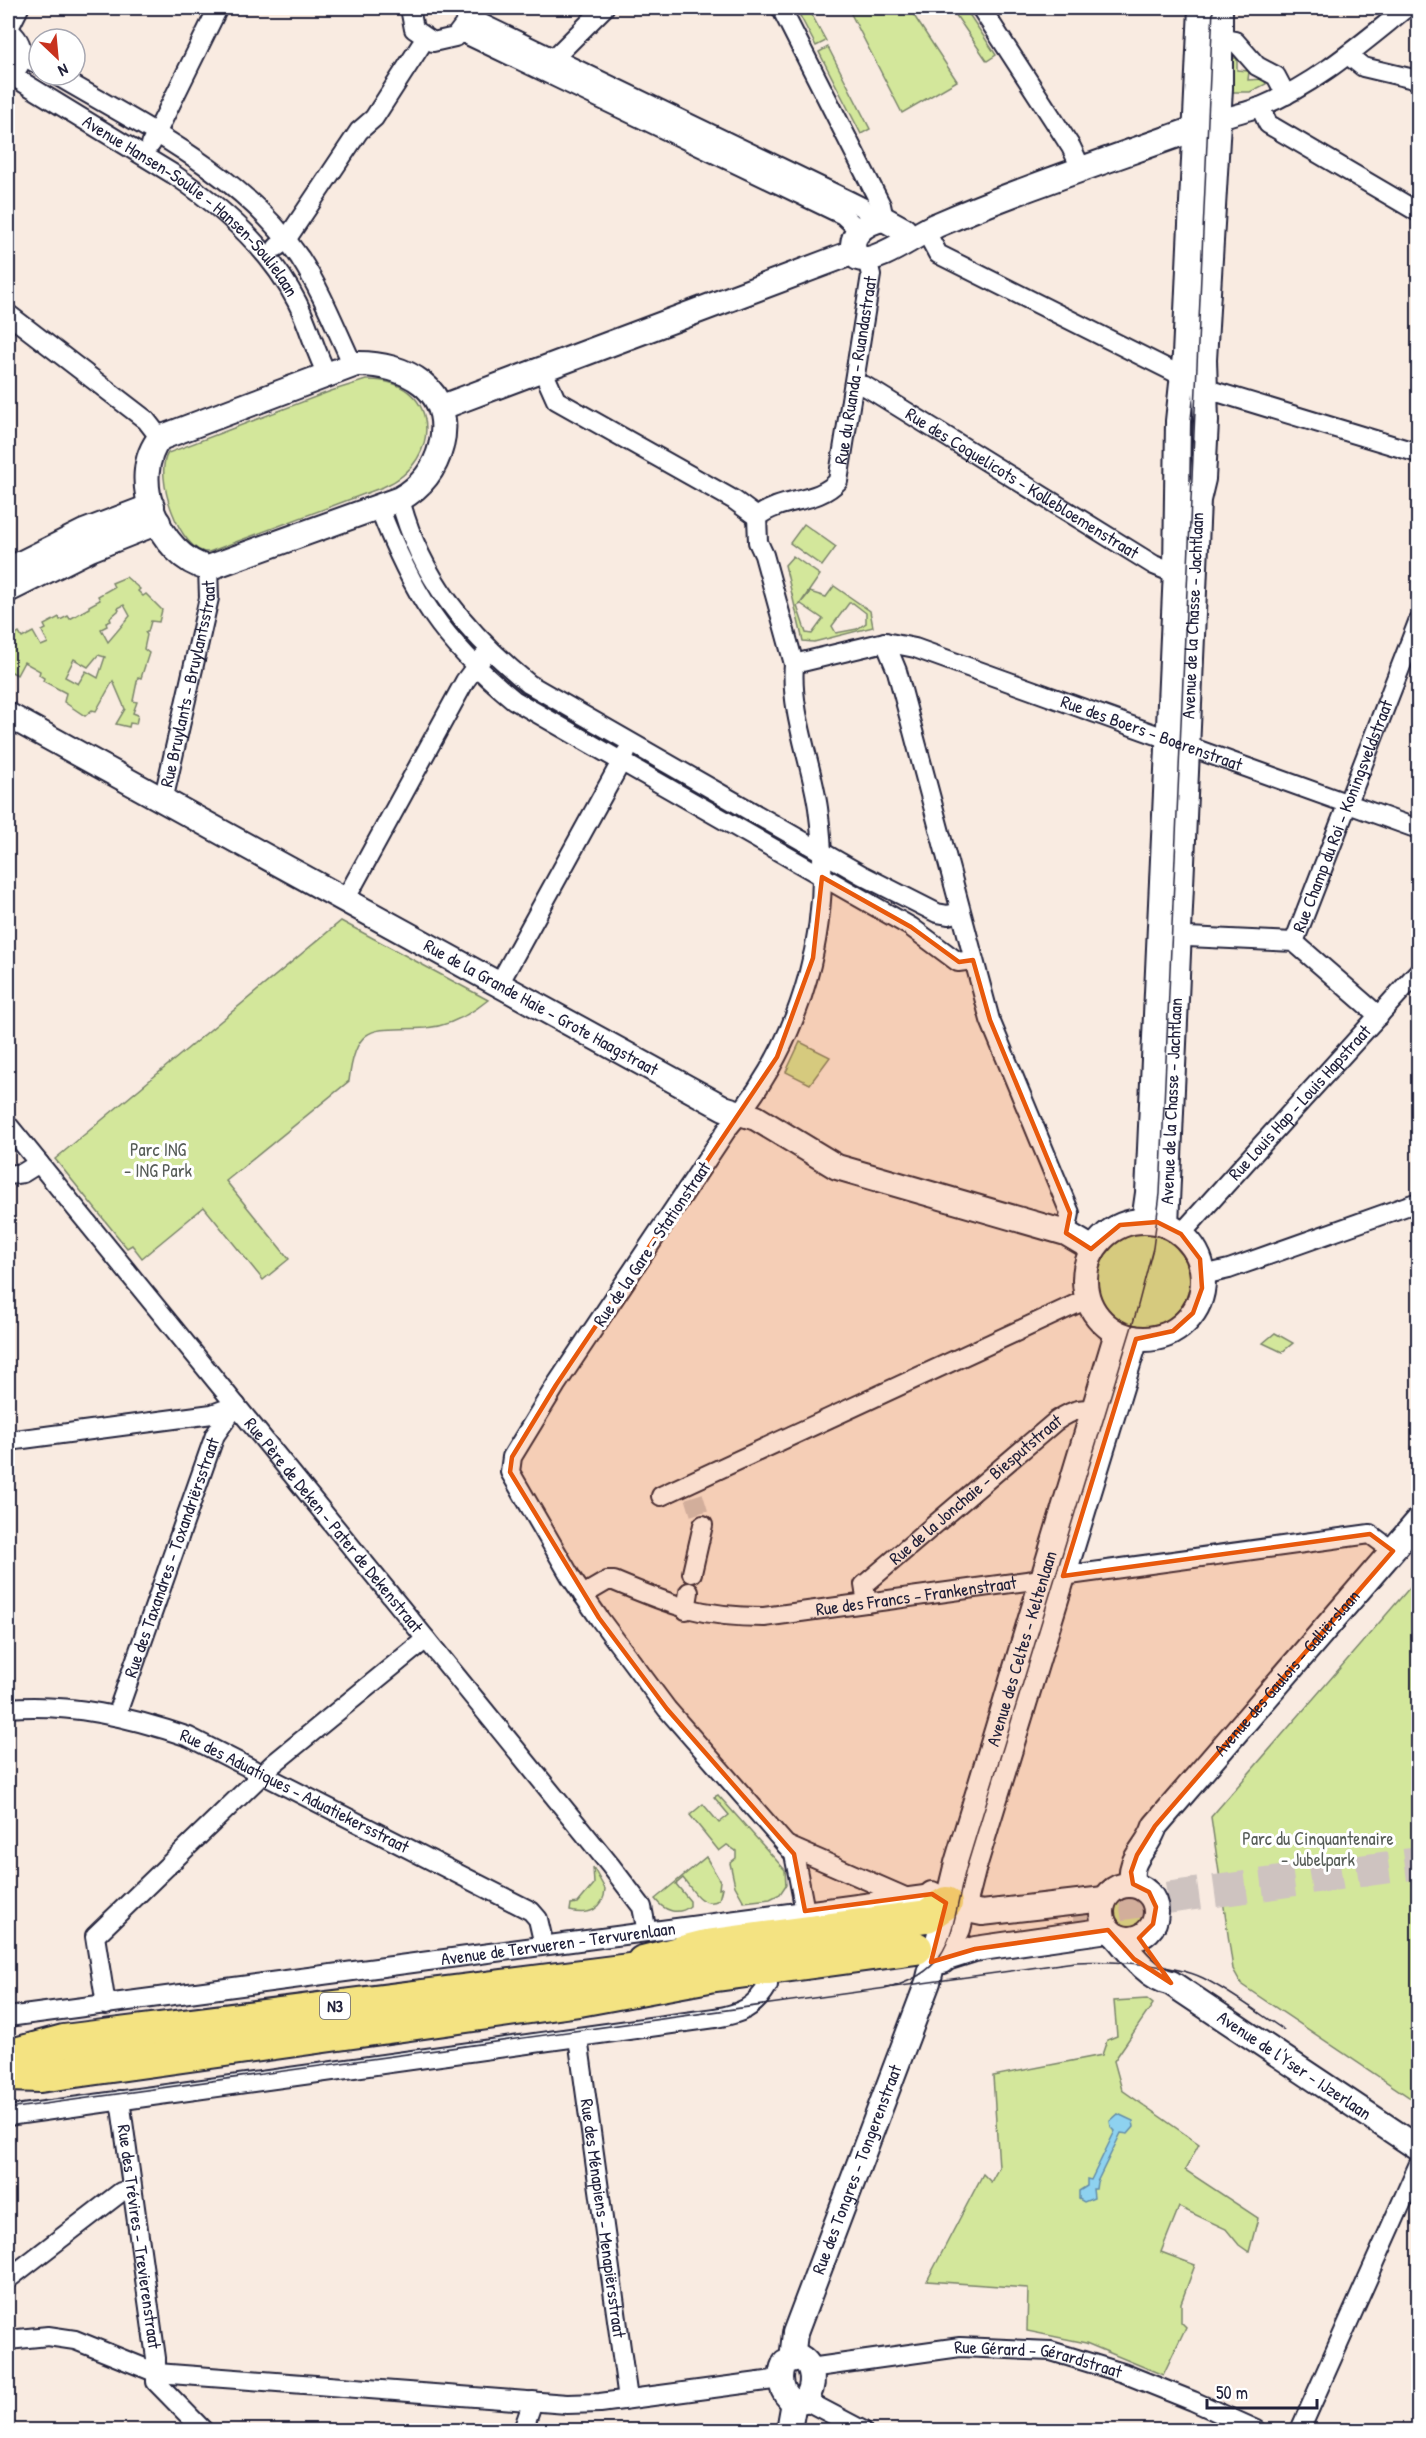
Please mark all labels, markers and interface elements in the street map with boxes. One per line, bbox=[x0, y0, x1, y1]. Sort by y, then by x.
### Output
north arrow bbox=[27, 27, 87, 87]
text: N bbox=[54, 59, 72, 82]
street label: Avenue Hansen-Soulie - Hansen-Soulielaan bbox=[78, 109, 305, 301]
street label: Rue du Ruanda - Ruandastraat bbox=[828, 273, 883, 466]
street label: Rue des Coquelicots - Kollebloemenstraat bbox=[901, 401, 1144, 565]
street label: Avenue de la Chasse - Jachtlaan bbox=[1175, 512, 1209, 719]
street label: Rue Bruylants - Bruylantsstraat bbox=[154, 580, 221, 789]
street label: Rue des Boers - Boerenstraat bbox=[1058, 689, 1247, 777]
street label: Rue Champ du Roi - Koningsveldstraat bbox=[1286, 695, 1399, 936]
street label: Rue de la Grande Haie - Grote Haagstraat bbox=[420, 933, 664, 1082]
street label: Avenue de la Chasse - Jachtlaan bbox=[1154, 997, 1188, 1205]
street label: Rue Louis Hap - Louis Hapstraat bbox=[1222, 1019, 1377, 1186]
park label: Parc ING - ING Park bbox=[124, 1137, 193, 1183]
street label: Rue de la Gare - Stationstraat bbox=[587, 1156, 717, 1331]
street label: Rue de la Jonchaie - Biesputstraat bbox=[883, 1407, 1067, 1570]
street label: Rue Père de Deken - Pater de Dekenstraat bbox=[239, 1412, 430, 1638]
street label: Rue des Taxandres - Toxandriërsstraat bbox=[118, 1433, 225, 1681]
street label: Avenue des Celtes - Keltenlaan bbox=[980, 1548, 1063, 1749]
street label: Rue des Francs - Frankenstraat bbox=[814, 1569, 1019, 1622]
street label: Avenue des Gaulois - Galliërslaan bbox=[1208, 1584, 1365, 1761]
street label: Rue des Aduatiques - Aduatiekersstraat bbox=[177, 1722, 414, 1859]
park label: Parc du Cinquantenaire - Jubelpark bbox=[1242, 1826, 1394, 1872]
street label: Avenue de Tervueren - Tervurenlaan bbox=[439, 1915, 677, 1971]
road number: N3 bbox=[320, 1993, 350, 2019]
street label: Avenue de l'Yser - IJzerlaan bbox=[1213, 2005, 1377, 2125]
street label: Rue des Tongres - Tongerenstraat bbox=[805, 2060, 908, 2278]
street label: Rue des Ménapiens - Menapiërsstraat bbox=[575, 2097, 632, 2340]
street label: Rue des Trévires - Trevierenstraat bbox=[112, 2123, 168, 2351]
street label: Rue Gérard - Gérardstraat bbox=[953, 2334, 1126, 2384]
scale bar bbox=[1207, 2372, 1316, 2410]
text: 50 m bbox=[1216, 2380, 1248, 2405]

